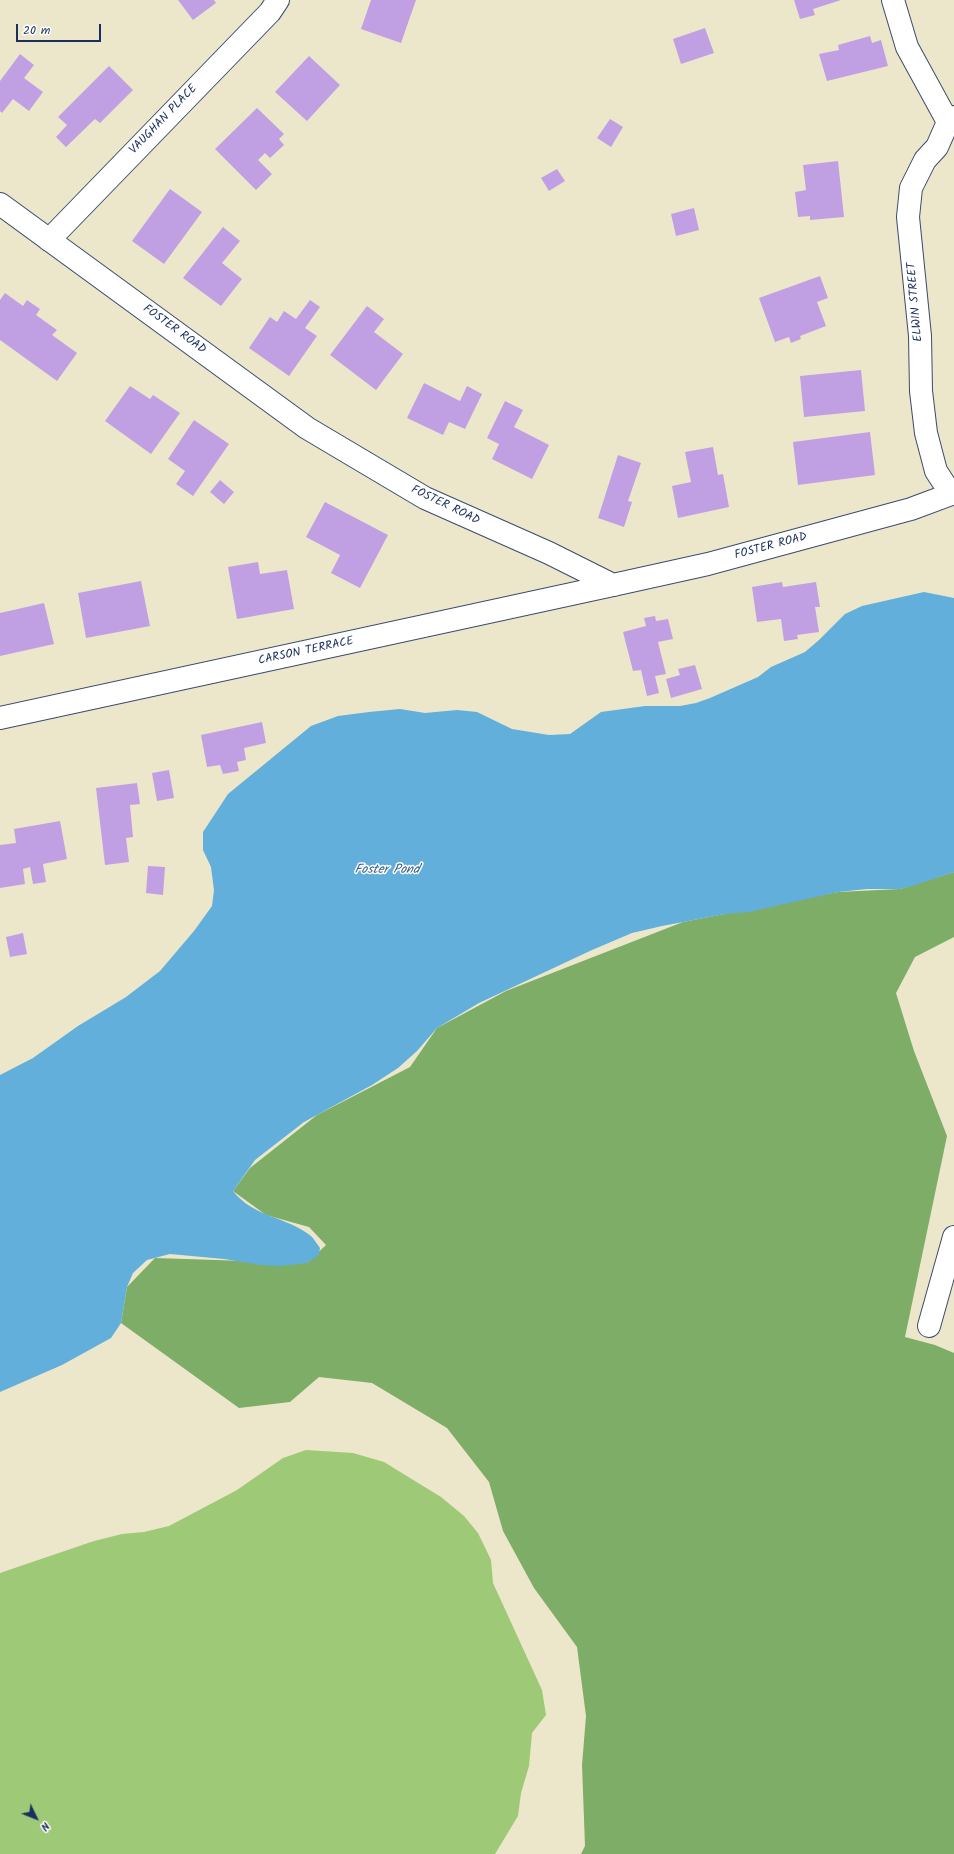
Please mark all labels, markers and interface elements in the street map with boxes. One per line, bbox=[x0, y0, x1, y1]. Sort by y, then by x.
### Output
scale bar bbox=[18, 16, 103, 42]
text: 20 m bbox=[23, 21, 50, 40]
street label: VAUGHAN PLACE bbox=[127, 82, 201, 158]
street label: ELWIN STREET bbox=[905, 262, 927, 342]
street label: FOSTER ROAD bbox=[140, 302, 208, 358]
street label: FOSTER ROAD bbox=[408, 483, 482, 529]
street label: FOSTER ROAD bbox=[733, 530, 809, 564]
street label: CARSON TERRACE bbox=[257, 635, 355, 669]
water label: Foster Pond bbox=[355, 863, 419, 879]
north arrow bbox=[16, 1798, 56, 1838]
text: N bbox=[36, 1817, 54, 1835]

